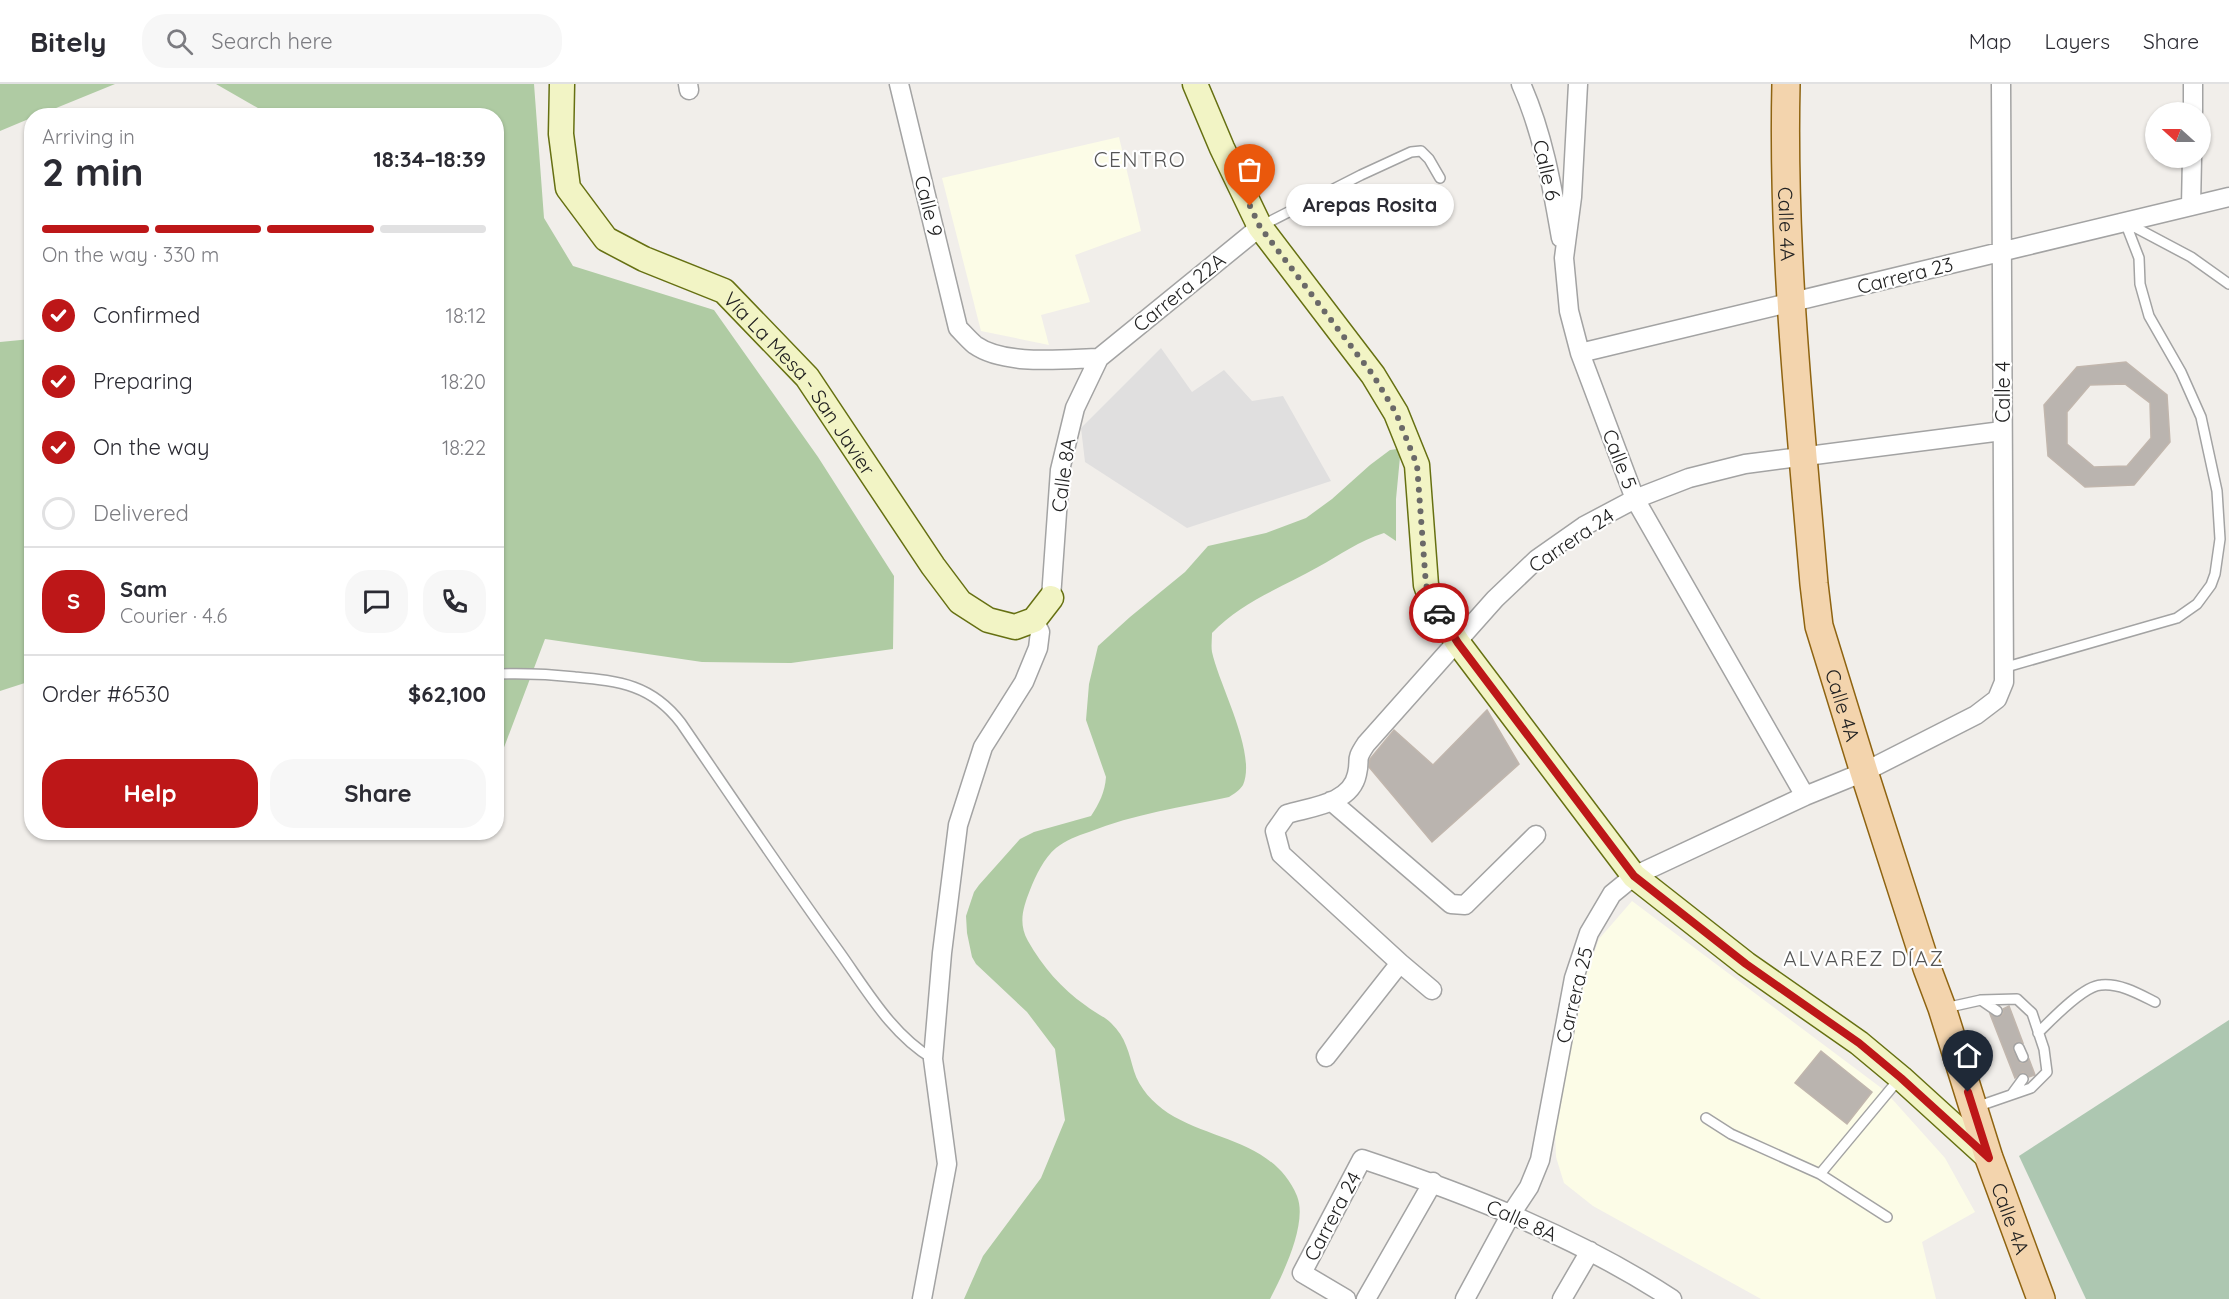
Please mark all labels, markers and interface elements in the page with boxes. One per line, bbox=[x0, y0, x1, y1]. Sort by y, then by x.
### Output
search box bbox=[142, 14, 562, 68]
text: Bitely bbox=[30, 24, 106, 59]
icon: search bbox=[163, 25, 196, 58]
text: Search here bbox=[211, 27, 333, 55]
text: Map bbox=[1969, 28, 2012, 54]
text: Layers bbox=[2045, 28, 2110, 54]
text: Share bbox=[2143, 28, 2199, 54]
north arrow bbox=[2145, 102, 2211, 168]
map controls bbox=[2145, 102, 2211, 168]
text: Arriving in bbox=[42, 124, 135, 149]
street label: Calle 6 bbox=[1528, 137, 1566, 203]
pin bbox=[1224, 144, 1275, 206]
text: 18:34–18:39 bbox=[373, 145, 486, 173]
district label: CENTRO bbox=[1094, 146, 1186, 172]
text: 2 min bbox=[42, 147, 144, 196]
icon: bag bbox=[1233, 153, 1266, 186]
street label: Calle 9 bbox=[909, 173, 949, 239]
callout: Arepas Rosita bbox=[1286, 185, 1454, 227]
street label: Calle 4A bbox=[1774, 186, 1801, 262]
text: Arepas Rosita bbox=[1303, 192, 1437, 217]
text: On the way · 330 m bbox=[42, 242, 219, 267]
street label: Carrera 22A bbox=[1128, 247, 1230, 337]
street label: Carrera 23 bbox=[1854, 251, 1956, 299]
street label: Vía La Mesa - San Javier bbox=[719, 286, 881, 480]
icon: check bbox=[42, 299, 75, 332]
text: Confirmed bbox=[93, 301, 200, 329]
text: 18:12 bbox=[446, 303, 486, 328]
street label: Calle 4 bbox=[1990, 361, 2015, 423]
icon: check bbox=[42, 365, 75, 398]
text: Preparing bbox=[93, 367, 193, 395]
text: 18:20 bbox=[441, 369, 486, 394]
street label: Calle 5 bbox=[1597, 426, 1643, 492]
icon: check bbox=[42, 431, 75, 464]
text: On the way bbox=[93, 433, 209, 461]
text: 18:22 bbox=[442, 435, 486, 460]
street label: Calle 8A bbox=[1045, 436, 1081, 514]
text: Delivered bbox=[93, 499, 189, 527]
street label: Carrera 24 bbox=[1523, 502, 1619, 578]
button: chat bbox=[345, 570, 408, 633]
button: phone bbox=[423, 570, 486, 633]
text: Sam bbox=[120, 575, 167, 603]
courier bbox=[1409, 583, 1469, 643]
text: S bbox=[67, 587, 80, 615]
icon: car bbox=[1423, 597, 1456, 630]
text: Courier · 4.6 bbox=[120, 603, 227, 628]
street label: Calle 4A bbox=[1820, 666, 1866, 744]
text: Order #6530 bbox=[42, 680, 170, 708]
text: $62,100 bbox=[408, 680, 486, 708]
button: Help bbox=[42, 759, 258, 828]
button: Share bbox=[270, 759, 486, 828]
street label: Carrera 25 bbox=[1550, 944, 1598, 1046]
district label: ALVAREZ DÍAZ bbox=[1783, 945, 1945, 971]
pin bbox=[1942, 1030, 1993, 1092]
icon: home bbox=[1951, 1039, 1984, 1072]
street label: Carrera 24 bbox=[1298, 1167, 1366, 1265]
street label: Calle 4A bbox=[1987, 1179, 2036, 1257]
street label: Calle 8A bbox=[1483, 1193, 1561, 1247]

